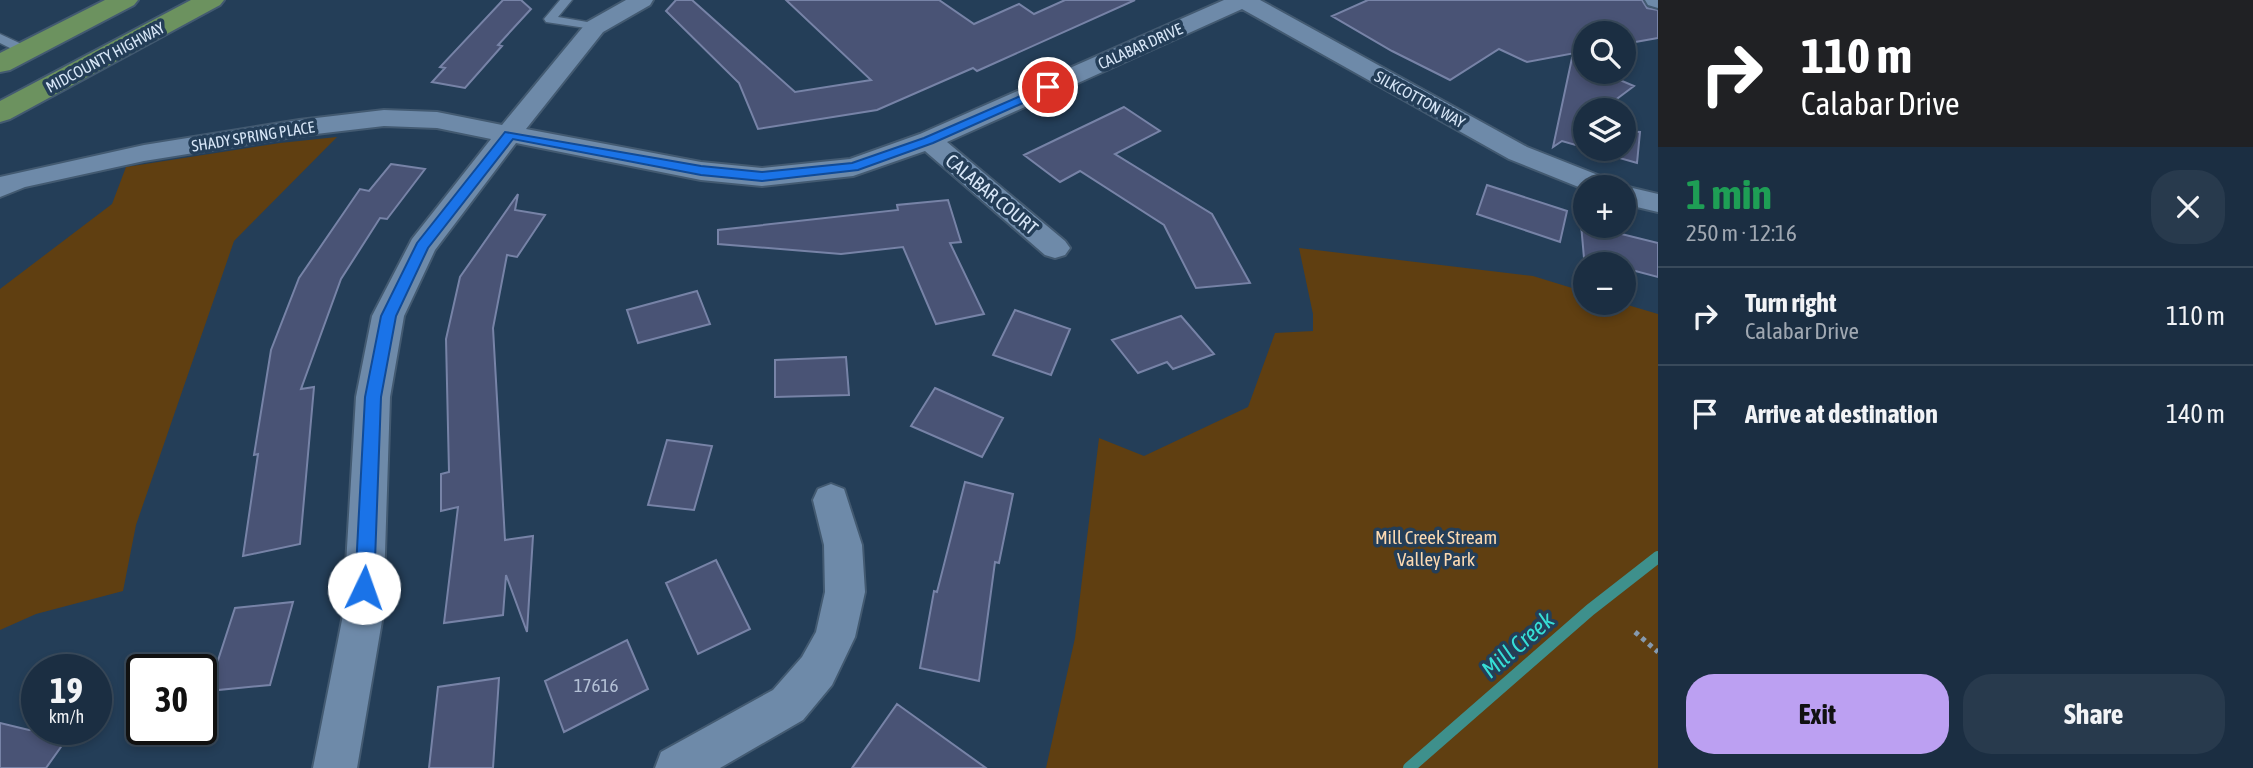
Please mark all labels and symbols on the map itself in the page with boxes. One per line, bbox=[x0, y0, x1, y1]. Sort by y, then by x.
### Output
street label: MIDCOUNTY HIGHWAY bbox=[43, 18, 168, 96]
street label: CALABAR DRIVE bbox=[1095, 19, 1185, 73]
pin bbox=[1018, 57, 1078, 117]
street label: SILKCOTTON WAY bbox=[1372, 67, 1469, 132]
street label: SHADY SPRING PLACE bbox=[190, 117, 316, 155]
street label: CALABAR COURT bbox=[942, 149, 1043, 239]
park label: Mill Creek Stream Valley Park bbox=[1375, 526, 1497, 570]
position arrow bbox=[327, 551, 401, 625]
water label: Mill Creek bbox=[1476, 606, 1560, 683]
speed limit sign: 30 bbox=[126, 654, 217, 745]
house number: 17616 bbox=[574, 674, 618, 696]

